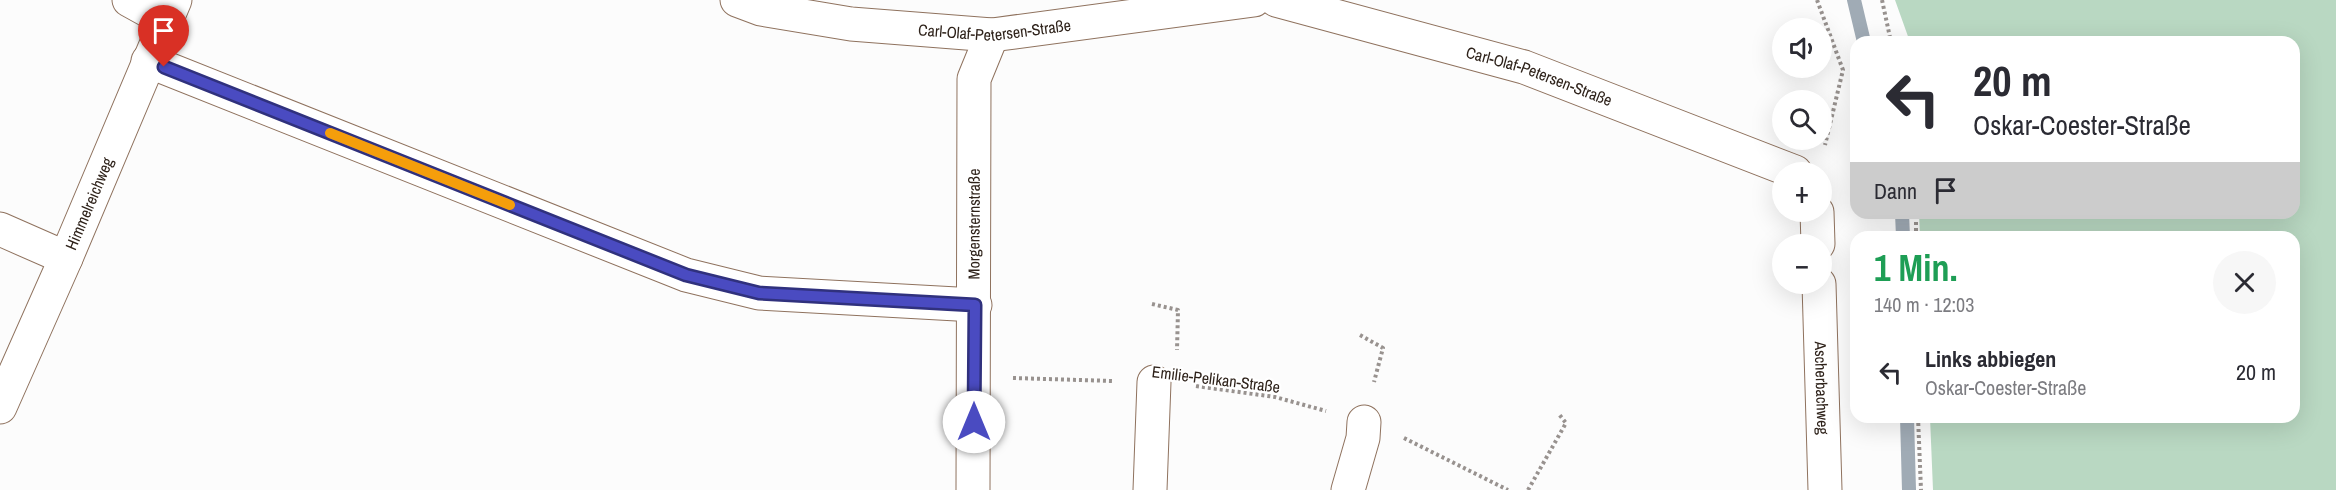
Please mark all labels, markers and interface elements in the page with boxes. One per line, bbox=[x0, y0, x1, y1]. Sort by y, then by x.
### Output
pin bbox=[138, 5, 189, 67]
icon: arrive bbox=[147, 14, 180, 47]
street label: Carl-Olaf-Petersen-Straße bbox=[917, 14, 1072, 46]
map controls bbox=[1772, 18, 1832, 294]
button: sound bbox=[1772, 18, 1832, 78]
street label: Carl-Olaf-Petersen-Straße bbox=[1464, 41, 1615, 111]
text: 20 m bbox=[1973, 53, 2052, 109]
icon: left bbox=[1874, 60, 1952, 138]
button: search bbox=[1772, 90, 1832, 150]
text: Oskar-Coester-Straße bbox=[1973, 107, 2191, 143]
street label: Himmelreichweg bbox=[60, 153, 119, 253]
button: + bbox=[1772, 162, 1832, 222]
street label: Morgensternstraße bbox=[963, 169, 985, 279]
icon: arrive bbox=[1929, 174, 1962, 207]
text: Dann bbox=[1874, 176, 1917, 206]
button: − bbox=[1772, 234, 1832, 294]
text: 1 Min. bbox=[1874, 244, 1958, 292]
button: close bbox=[2213, 251, 2276, 314]
text: 140 m · 12:03 bbox=[1874, 291, 1974, 318]
street label: Ascherbachweg bbox=[1810, 340, 1834, 436]
text: Links abbiegen bbox=[1925, 344, 2056, 374]
icon: left bbox=[1874, 356, 1907, 389]
text: 20 m bbox=[2236, 357, 2276, 387]
street label: Emilie-Pelikan-Straße bbox=[1151, 360, 1281, 398]
text: Oskar-Coester-Straße bbox=[1925, 374, 2086, 401]
position arrow bbox=[942, 390, 1006, 454]

